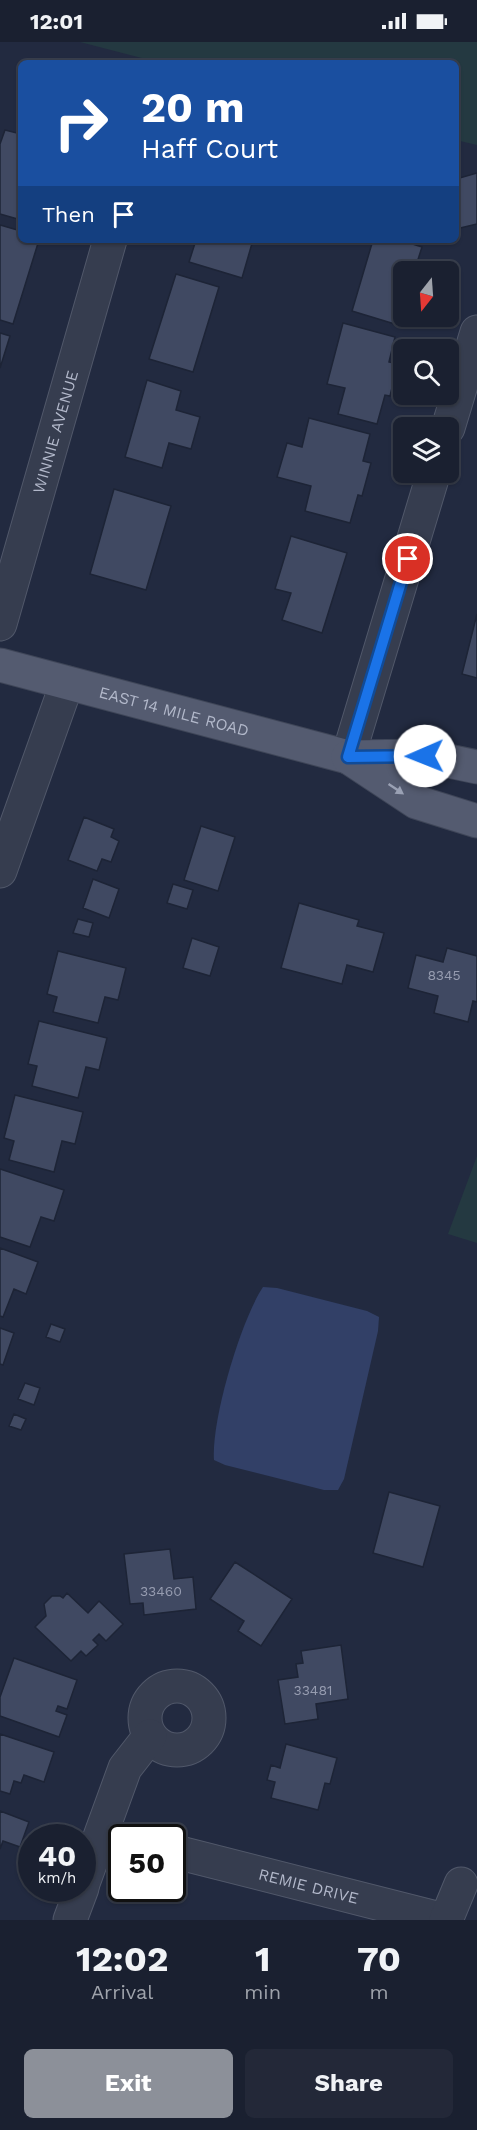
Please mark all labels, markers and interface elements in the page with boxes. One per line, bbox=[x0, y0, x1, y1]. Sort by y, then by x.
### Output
text: 12:01 bbox=[30, 9, 83, 34]
text: 20 m bbox=[141, 83, 245, 132]
icon: right bbox=[42, 84, 120, 162]
text: Haff Court bbox=[141, 133, 278, 165]
icon: arrive bbox=[107, 198, 140, 231]
text: Then bbox=[42, 202, 95, 227]
north arrow bbox=[393, 261, 459, 327]
map controls bbox=[393, 261, 459, 483]
button: search bbox=[393, 339, 459, 405]
street label: WINNIE AVENUE bbox=[29, 368, 82, 496]
button: layers bbox=[393, 417, 459, 483]
pin bbox=[382, 533, 433, 584]
icon: arrive bbox=[391, 542, 424, 575]
street label: EAST 14 MILE ROAD bbox=[97, 683, 251, 740]
position arrow bbox=[393, 724, 457, 788]
one-way arrow bbox=[388, 784, 404, 795]
house number: 8345 bbox=[427, 967, 461, 983]
house number: 33460 bbox=[140, 1583, 182, 1599]
house number: 33481 bbox=[294, 1682, 332, 1698]
speed limit sign: 50 bbox=[108, 1824, 186, 1902]
text: 40 bbox=[38, 1838, 76, 1873]
street label: REMIE DRIVE bbox=[257, 1864, 361, 1908]
text: km/h bbox=[38, 1869, 76, 1887]
text: 12:02 bbox=[76, 1938, 168, 1980]
text: 1 bbox=[255, 1938, 270, 1980]
text: 70 bbox=[357, 1938, 401, 1980]
text: Arrival bbox=[91, 1980, 153, 2004]
text: min bbox=[244, 1980, 281, 2004]
text: m bbox=[369, 1980, 389, 2004]
button: Exit bbox=[24, 2049, 233, 2118]
button: Share bbox=[245, 2049, 453, 2118]

